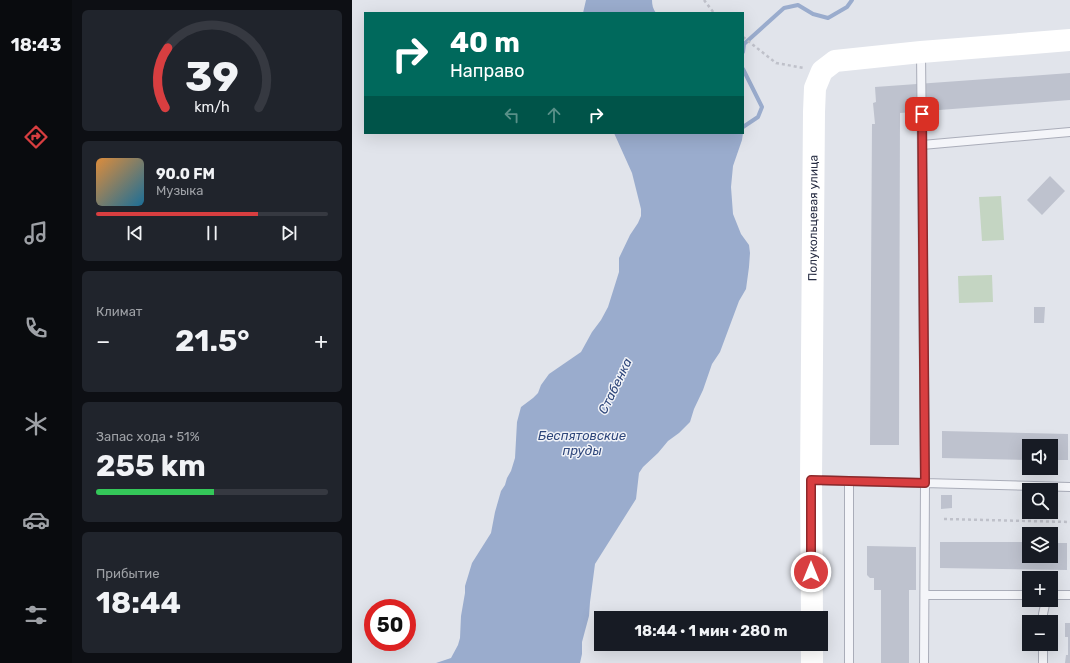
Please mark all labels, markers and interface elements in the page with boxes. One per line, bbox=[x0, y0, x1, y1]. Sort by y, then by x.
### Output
text: 40 m bbox=[450, 26, 520, 59]
icon: right bbox=[384, 28, 436, 80]
text: 18:43 bbox=[11, 34, 61, 56]
text: 39 bbox=[185, 52, 239, 101]
text: Направо bbox=[450, 60, 525, 82]
pin bbox=[905, 97, 939, 131]
text: km/h bbox=[194, 99, 230, 116]
icon: arrive bbox=[911, 103, 933, 125]
icon: left bbox=[501, 104, 523, 126]
icon: ahead bbox=[543, 104, 565, 126]
icon: right bbox=[585, 104, 607, 126]
icon: directions bbox=[22, 123, 50, 151]
street label: Полукольцевая улица bbox=[806, 155, 821, 281]
text: 90.0 FM bbox=[156, 165, 215, 183]
text: Музыка bbox=[156, 183, 203, 198]
icon: music bbox=[22, 219, 50, 247]
icon: previous bbox=[124, 222, 146, 244]
icon: pause bbox=[201, 222, 223, 244]
icon: next bbox=[278, 222, 300, 244]
text: Климат bbox=[96, 304, 142, 319]
icon: phone bbox=[22, 314, 50, 342]
text: 21.5° bbox=[175, 323, 250, 359]
text: − bbox=[96, 328, 110, 355]
text: + bbox=[314, 328, 328, 355]
water label: Стабенка bbox=[595, 355, 635, 416]
icon: climate bbox=[22, 410, 50, 438]
water label: Беспятовские пруды bbox=[538, 428, 626, 458]
text: Запас хода · 51% bbox=[96, 429, 200, 444]
map controls bbox=[1022, 439, 1058, 651]
button: sound bbox=[1022, 439, 1058, 475]
text: 255 km bbox=[96, 448, 206, 484]
button: search bbox=[1022, 483, 1058, 519]
icon: car bbox=[22, 506, 50, 534]
button: layers bbox=[1022, 527, 1058, 563]
position arrow bbox=[790, 551, 832, 593]
text: Прибытие bbox=[96, 566, 160, 581]
button: + bbox=[1022, 571, 1058, 607]
text: 18:44 bbox=[96, 585, 181, 621]
speed limit sign: 50 bbox=[364, 599, 416, 651]
icon: filters bbox=[22, 601, 50, 629]
button: − bbox=[1022, 615, 1058, 651]
text: 18:44 · 1 мин · 280 m bbox=[635, 622, 787, 640]

